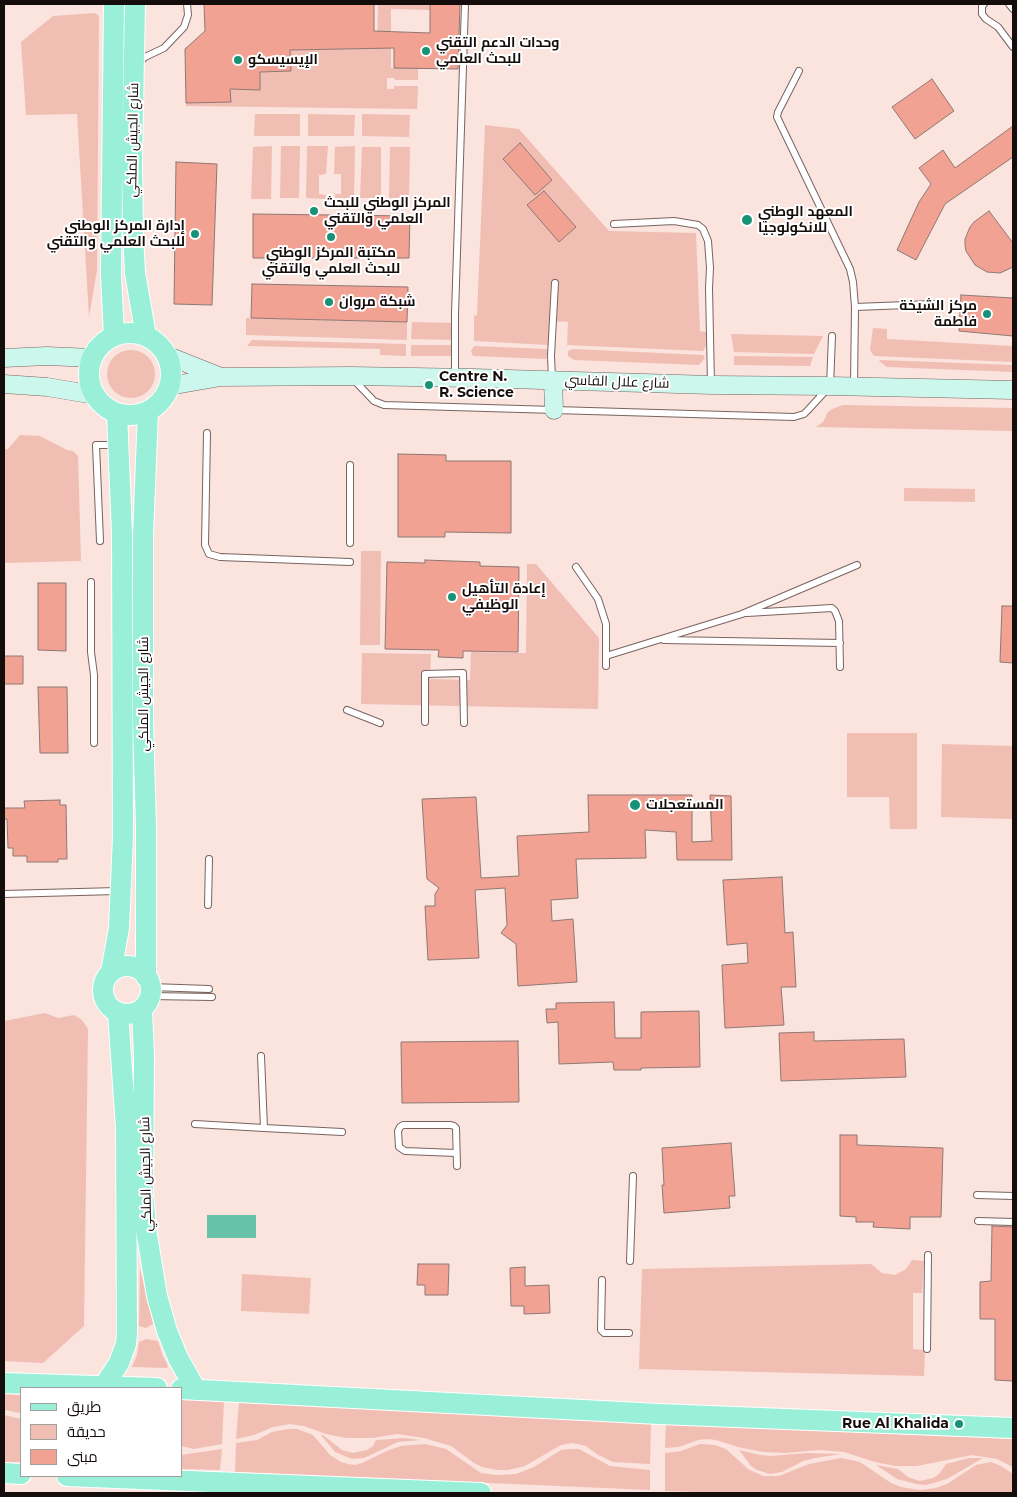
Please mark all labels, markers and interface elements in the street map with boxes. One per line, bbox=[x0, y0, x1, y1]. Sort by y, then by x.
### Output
place label: وحدات الدعم التقني للبحث العلمي bbox=[436, 35, 559, 68]
marker: وحدات الدعم التقني للبحث العلمي bbox=[420, 45, 432, 57]
place label: اﻹيسيسكو bbox=[248, 52, 318, 68]
marker: اﻹيسيسكو bbox=[232, 54, 244, 66]
street label: شارع الجيش الملكي bbox=[124, 82, 142, 198]
place label: المركز الوطني للبحث العلمي والتقني bbox=[324, 195, 451, 228]
place label: المعهد الوطني للانكولوجيا bbox=[758, 204, 853, 236]
marker: المركز الوطني للبحث العلمي والتقني bbox=[308, 205, 320, 217]
marker: المعهد الوطني للانكولوجيا bbox=[740, 213, 754, 227]
place label: إدارة المركز الوطني للبحث العلمي والتقني bbox=[47, 218, 185, 250]
marker: إدارة المركز الوطني للبحث العلمي والتقني bbox=[189, 228, 201, 240]
marker: مكتبة المركز الوطني للبحث العلمي والتقني bbox=[325, 231, 337, 243]
place label: مكتبة المركز الوطني للبحث العلمي والتقني bbox=[262, 245, 400, 278]
place label: شبكة مروان bbox=[339, 294, 416, 310]
marker: شبكة مروان bbox=[323, 296, 335, 308]
place label: مركز الشيخة فاطمة bbox=[899, 298, 977, 331]
marker: مركز الشيخة فاطمة bbox=[981, 308, 993, 320]
place label: Centre N. R. Science bbox=[439, 369, 514, 402]
street label: شارع علال الفاسي bbox=[564, 372, 670, 392]
marker: Centre N. R. Science bbox=[423, 379, 435, 391]
place label: إعادة التأهيل الوظيفي bbox=[462, 581, 546, 614]
marker: إعادة التأهيل الوظيفي bbox=[446, 591, 458, 603]
street label: شارع الجيش الملكي bbox=[136, 636, 152, 752]
place label: المستعجلات bbox=[646, 797, 724, 813]
marker: المستعجلات bbox=[628, 798, 642, 812]
street label: شارع الجيش الملكي bbox=[137, 1116, 155, 1232]
legend bbox=[20, 1387, 182, 1477]
text: طريق bbox=[67, 1397, 101, 1416]
place label: Rue Al Khalida bbox=[842, 1416, 949, 1432]
marker: Rue Al Khalida bbox=[953, 1418, 965, 1430]
text: حديقة bbox=[67, 1422, 106, 1441]
text: مبنى bbox=[67, 1447, 98, 1466]

